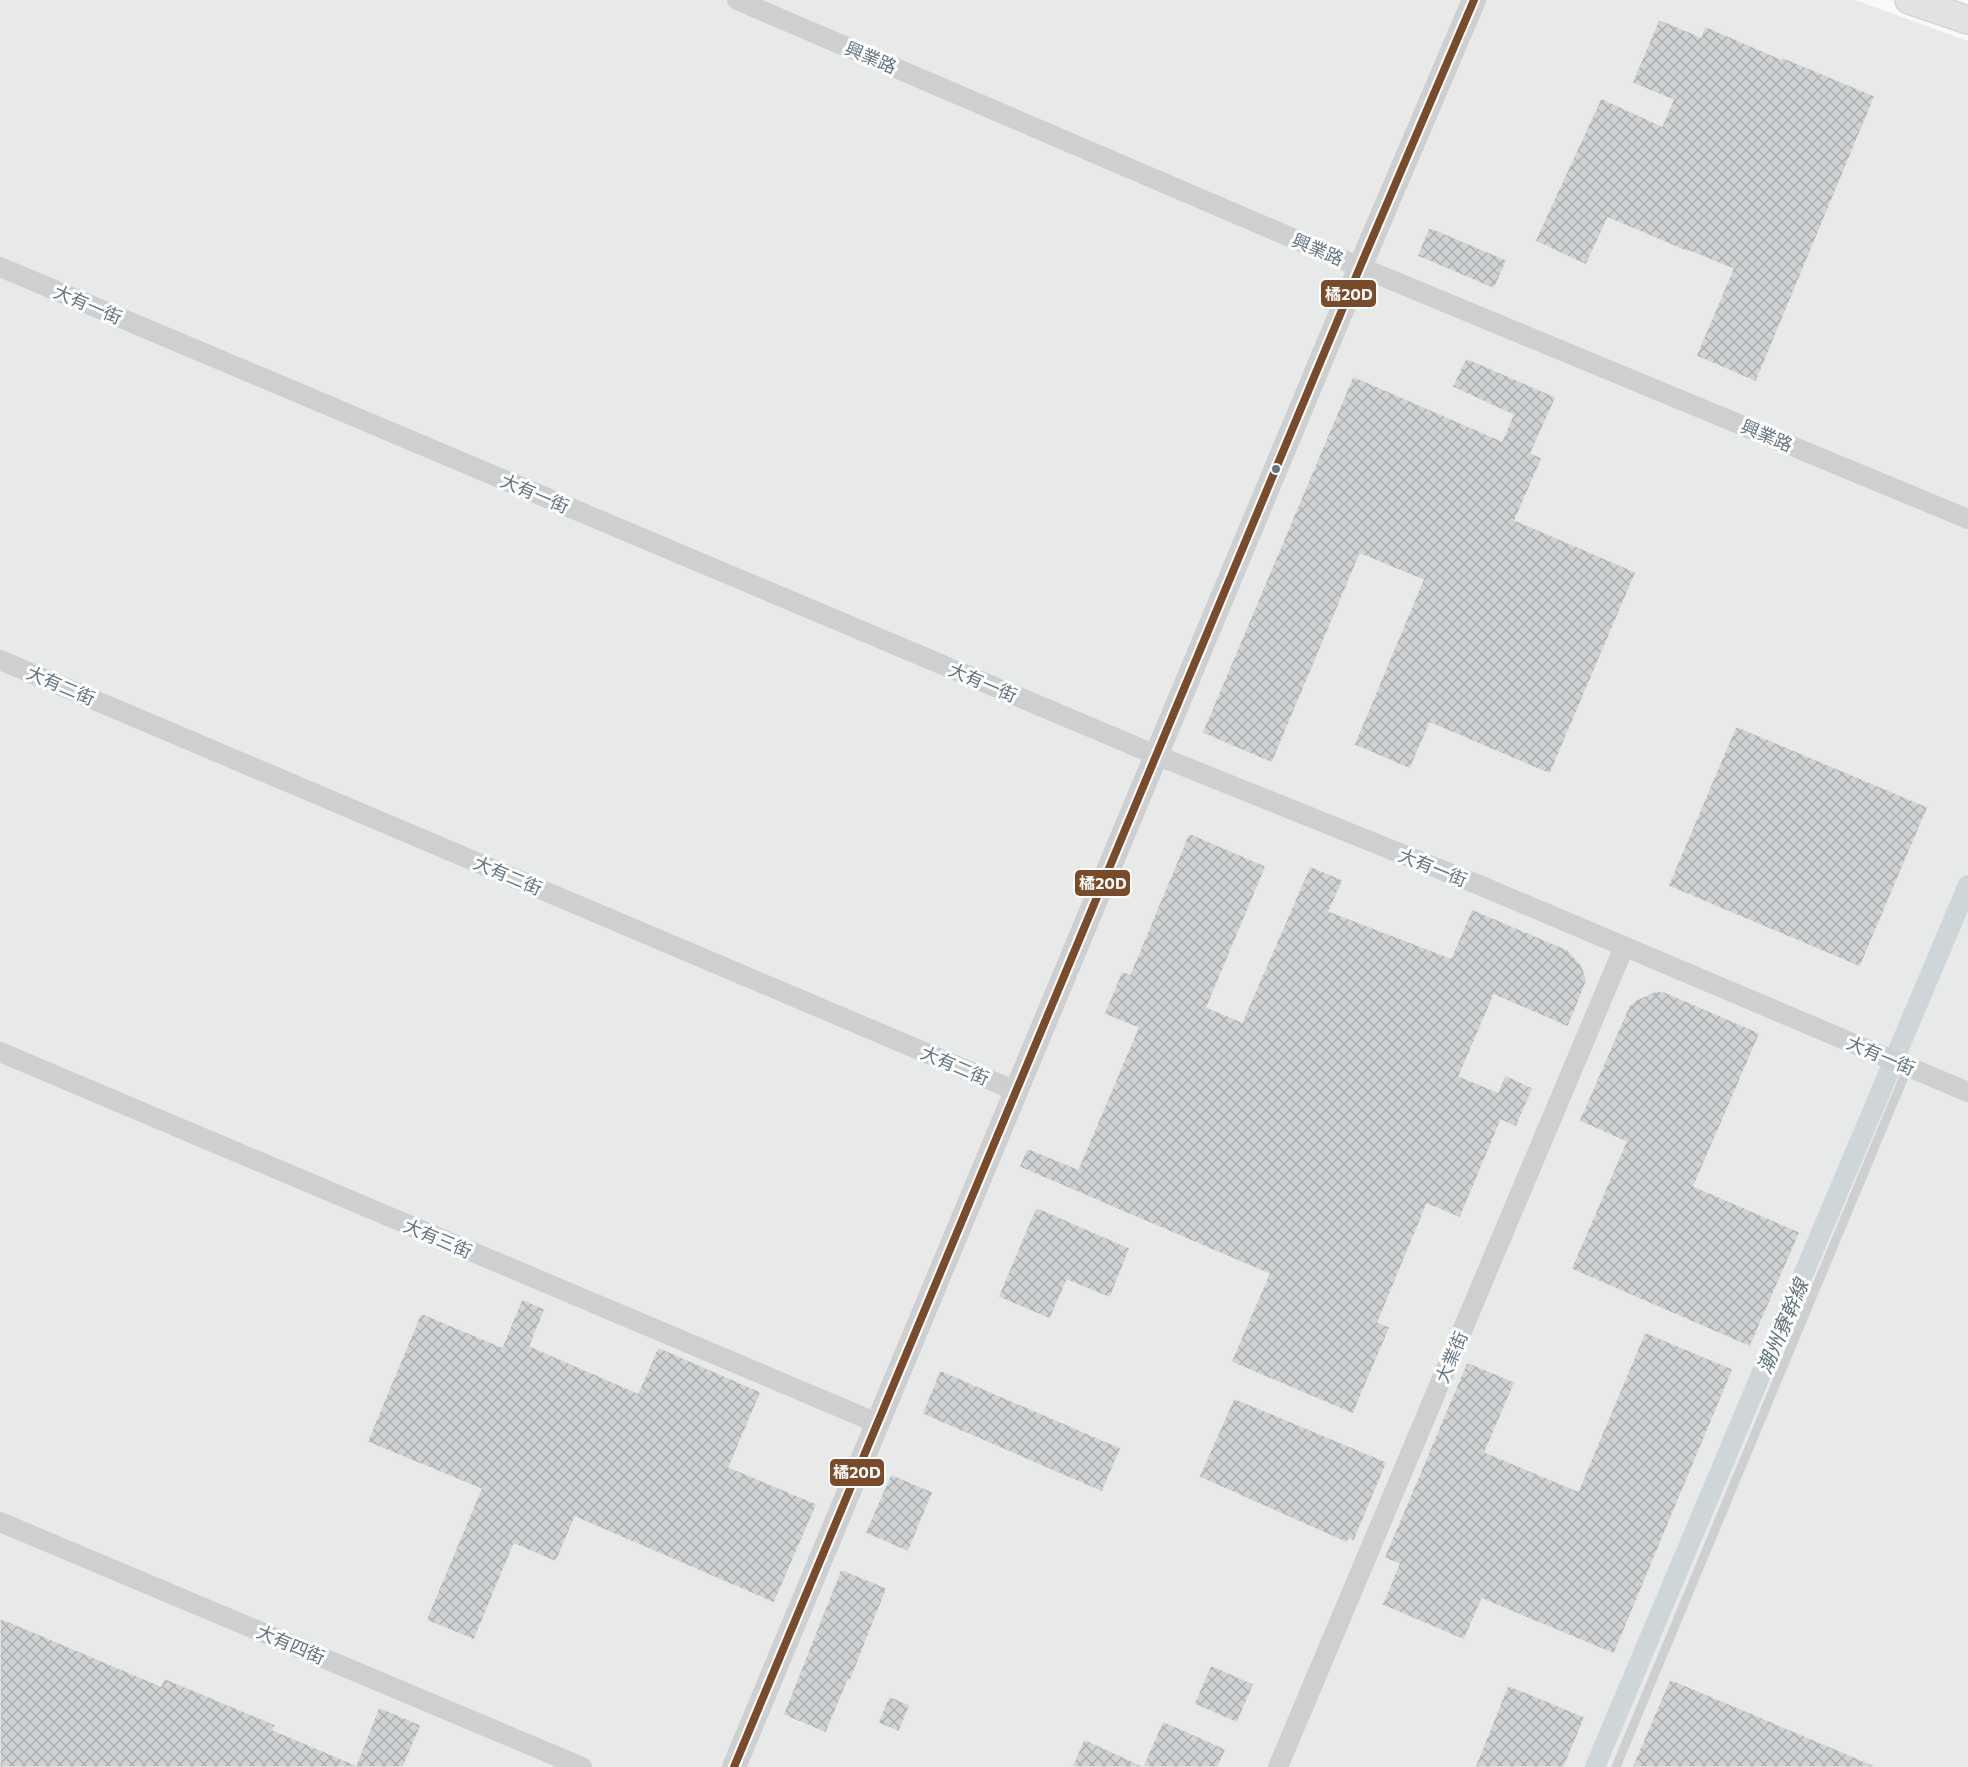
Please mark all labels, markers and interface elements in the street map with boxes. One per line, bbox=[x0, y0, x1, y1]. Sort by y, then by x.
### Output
street label: 興業路 bbox=[842, 36, 900, 78]
street label: 興業路 bbox=[1289, 228, 1347, 270]
line badge: 橘20D bbox=[1320, 279, 1377, 308]
street label: 大有一街 bbox=[51, 280, 125, 328]
text: 橘20D bbox=[1324, 284, 1373, 303]
street label: 興業路 bbox=[1738, 414, 1796, 456]
unlabelled marker bbox=[1270, 463, 1282, 475]
street label: 大有一街 bbox=[498, 469, 572, 517]
street label: 大有一街 bbox=[946, 658, 1020, 706]
street label: 大有二街 bbox=[24, 661, 98, 709]
street label: 大有一街 bbox=[1396, 843, 1470, 891]
street label: 大有二街 bbox=[471, 851, 545, 899]
line badge: 橘20D bbox=[1074, 869, 1131, 897]
text: 橘20D bbox=[1078, 873, 1127, 892]
street label: 大有一街 bbox=[1844, 1031, 1918, 1079]
street label: 大有二街 bbox=[918, 1041, 992, 1089]
street label: 大有三街 bbox=[401, 1214, 475, 1262]
water label: 潮州寮幹線 bbox=[1751, 1273, 1813, 1377]
street label: 大業街 bbox=[1430, 1328, 1472, 1386]
line badge: 橘20D bbox=[829, 1458, 885, 1487]
text: 橘20D bbox=[832, 1462, 881, 1481]
street label: 大有四街 bbox=[254, 1620, 328, 1668]

